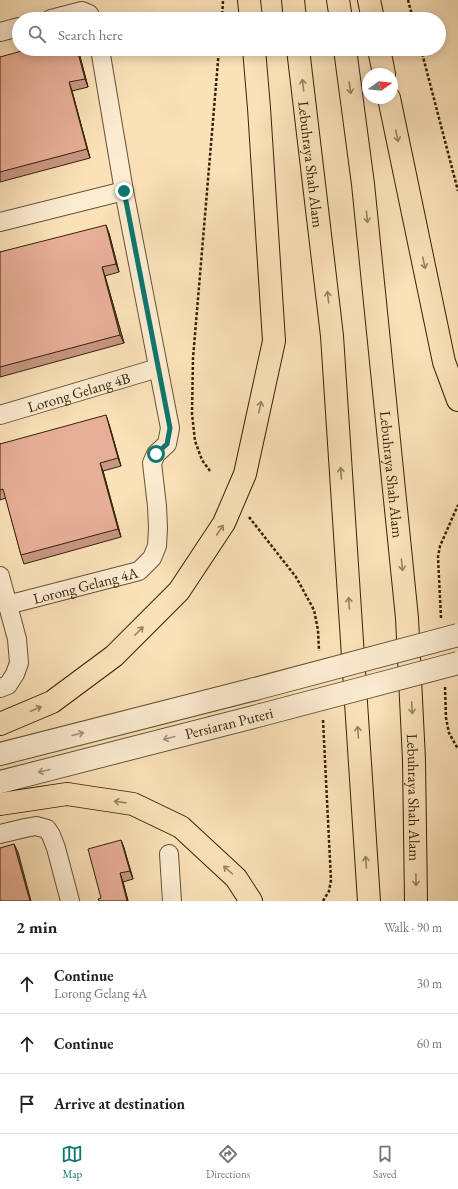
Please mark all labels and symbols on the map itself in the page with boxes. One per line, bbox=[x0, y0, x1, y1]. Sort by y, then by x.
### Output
north arrow bbox=[362, 68, 398, 104]
one-way arrow bbox=[299, 78, 306, 91]
one-way arrow bbox=[346, 81, 354, 94]
street label: Lebuhraya Shah Alam bbox=[295, 100, 329, 229]
one-way arrow bbox=[393, 129, 401, 142]
route end bbox=[115, 182, 133, 200]
one-way arrow bbox=[363, 210, 371, 223]
one-way arrow bbox=[420, 257, 428, 270]
one-way arrow bbox=[324, 291, 331, 304]
street label: Lorong Gelang 4B bbox=[25, 367, 132, 416]
one-way arrow bbox=[256, 401, 264, 414]
street label: Lebuhraya Shah Alam bbox=[377, 410, 408, 539]
route start bbox=[147, 445, 165, 463]
one-way arrow bbox=[337, 467, 344, 480]
one-way arrow bbox=[216, 525, 224, 536]
one-way arrow bbox=[398, 558, 406, 571]
street label: Lorong Gelang 4A bbox=[31, 562, 140, 607]
one-way arrow bbox=[346, 597, 353, 610]
one-way arrow bbox=[134, 626, 144, 636]
one-way arrow bbox=[408, 701, 415, 714]
street label: Persiaran Puteri bbox=[183, 703, 275, 743]
one-way arrow bbox=[30, 704, 42, 712]
one-way arrow bbox=[354, 726, 361, 739]
one-way arrow bbox=[72, 729, 85, 737]
street label: Lebuhraya Shah Alam bbox=[403, 733, 425, 862]
one-way arrow bbox=[163, 735, 176, 743]
one-way arrow bbox=[37, 768, 50, 775]
one-way arrow bbox=[114, 798, 127, 806]
one-way arrow bbox=[363, 856, 370, 869]
one-way arrow bbox=[223, 865, 233, 875]
one-way arrow bbox=[412, 873, 420, 886]

